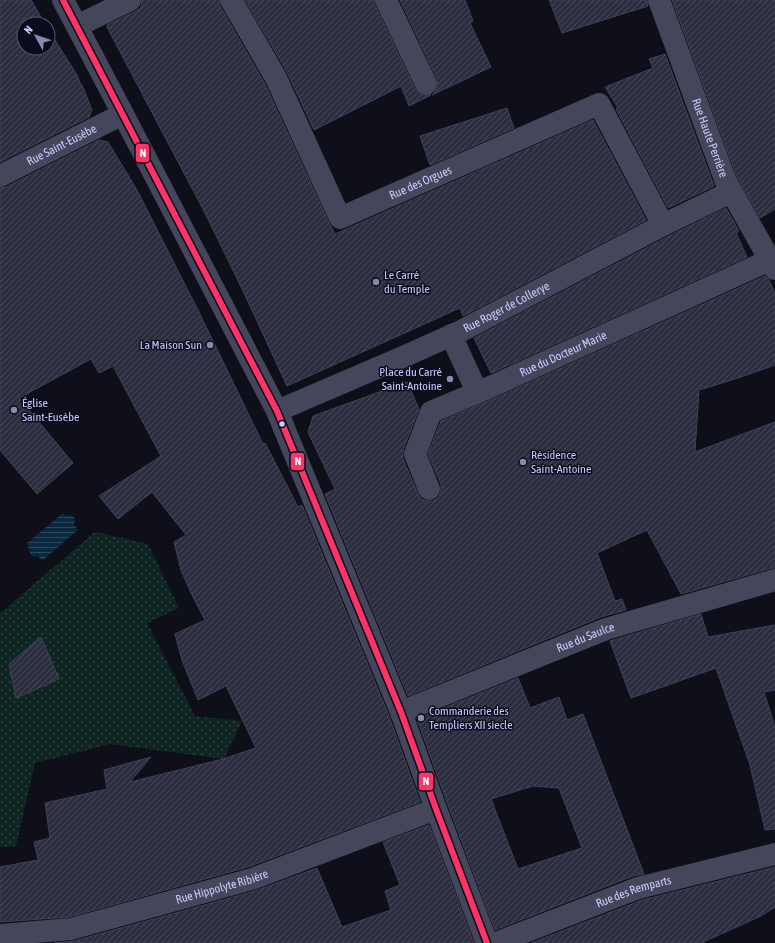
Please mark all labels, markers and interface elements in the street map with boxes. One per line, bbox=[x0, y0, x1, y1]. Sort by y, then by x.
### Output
north arrow bbox=[16, 16, 56, 56]
text: N bbox=[22, 23, 35, 36]
street label: Rue Haute Perrière bbox=[689, 96, 731, 179]
street label: Rue Saint-Eusèbe bbox=[24, 121, 99, 168]
line badge: N bbox=[135, 143, 150, 163]
text: N bbox=[140, 147, 146, 159]
street label: Rue des Orgues bbox=[387, 163, 454, 202]
place label: Le Carré du Temple bbox=[384, 268, 430, 296]
marker: Le Carré du Temple bbox=[371, 277, 381, 287]
street label: Rue Roger de Collerye bbox=[461, 279, 552, 336]
street label: Rue du Docteur Marie bbox=[517, 328, 609, 380]
place label: La Maison Sun bbox=[140, 338, 202, 352]
marker: La Maison Sun bbox=[205, 340, 215, 350]
place label: Place du Carré Saint-Antoine bbox=[379, 365, 442, 393]
marker: Place du Carré Saint-Antoine bbox=[445, 374, 455, 384]
place label: Église Saint-Eusèbe bbox=[22, 396, 79, 424]
marker: Église Saint-Eusèbe bbox=[9, 405, 19, 415]
unlabelled marker bbox=[277, 419, 287, 429]
place label: Résidence Saint-Antoine bbox=[531, 448, 591, 476]
line badge: N bbox=[290, 452, 305, 471]
text: N bbox=[295, 455, 301, 467]
marker: Résidence Saint-Antoine bbox=[518, 457, 528, 467]
street label: Rue du Saulce bbox=[554, 620, 616, 655]
place label: Commanderie des Templiers XII siecle bbox=[429, 704, 513, 732]
marker: Commanderie des Templiers XII siecle bbox=[416, 713, 426, 723]
line badge: N bbox=[418, 772, 434, 791]
text: N bbox=[423, 775, 429, 787]
street label: Rue Hippolyte Ribière bbox=[174, 866, 270, 907]
street label: Rue des Remparts bbox=[594, 873, 673, 911]

